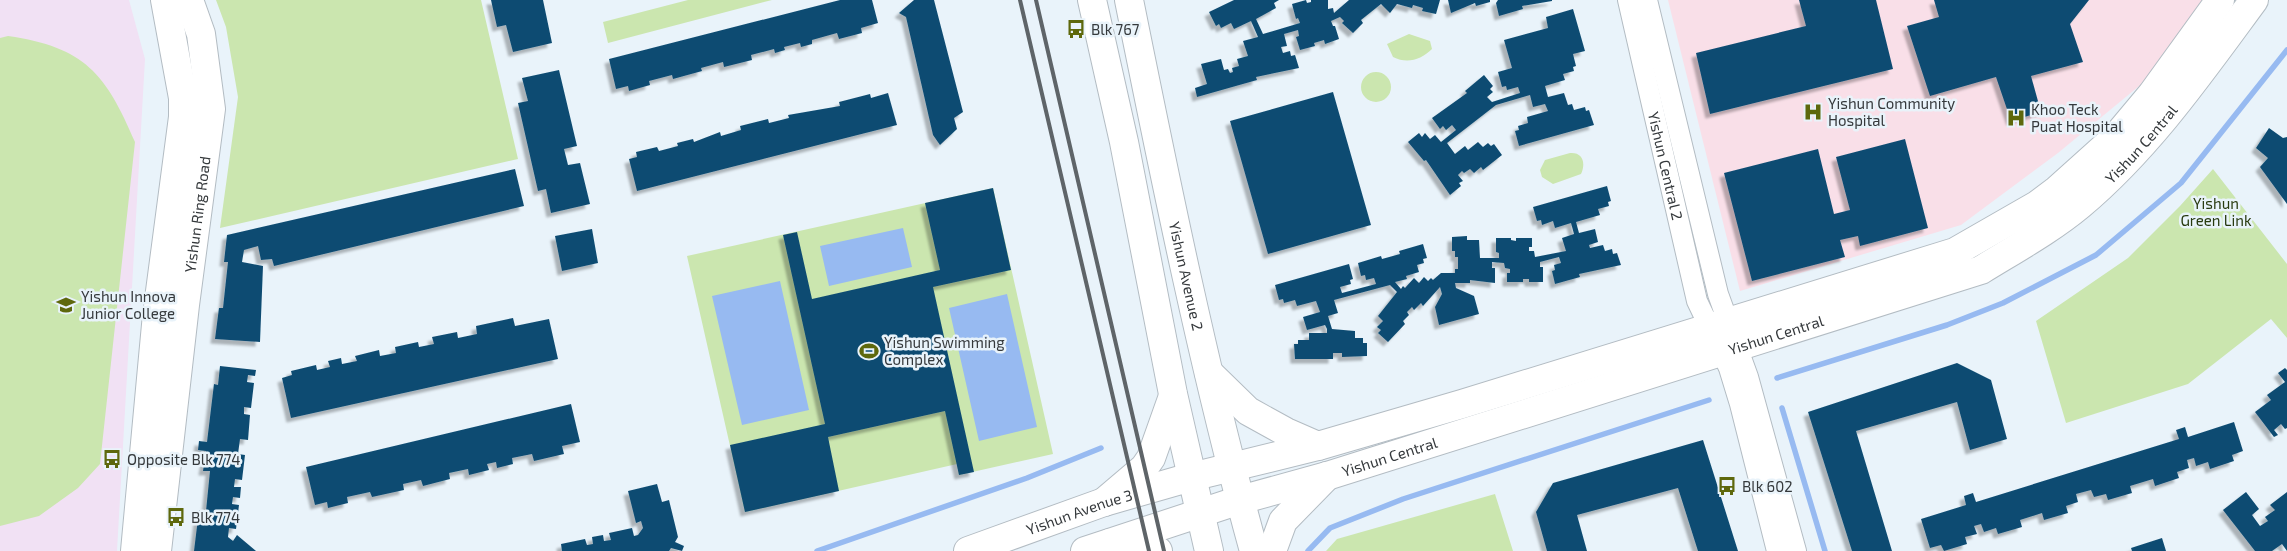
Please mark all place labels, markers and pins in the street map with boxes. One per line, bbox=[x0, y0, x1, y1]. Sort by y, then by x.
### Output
bus stop icon: Blk 767 bbox=[1065, 18, 1087, 40]
place label: Blk 767 bbox=[1091, 20, 1140, 38]
place label: Yishun Community Hospital bbox=[1828, 94, 1955, 129]
place label: Khoo Teck Puat Hospital bbox=[2031, 100, 2123, 135]
hospital icon: Yishun Community Hospital bbox=[1802, 101, 1824, 123]
hospital icon: Khoo Teck Puat Hospital bbox=[2005, 107, 2027, 129]
place label: Yishun Innova Junior College bbox=[81, 287, 176, 322]
school or university icon: Yishun Innova Junior College bbox=[55, 294, 77, 316]
place label: Yishun Swimming Complex bbox=[884, 333, 1005, 368]
sports icon: Yishun Swimming Complex bbox=[858, 340, 880, 362]
bus stop icon: Opposite Blk 774 bbox=[101, 448, 123, 470]
place label: Opposite Blk 774 bbox=[127, 450, 241, 468]
bus stop icon: Blk 602 bbox=[1716, 475, 1738, 497]
place label: Blk 602 bbox=[1742, 477, 1793, 495]
bus stop icon: Blk 774 bbox=[165, 506, 187, 528]
place label: Blk 774 bbox=[191, 508, 240, 526]

